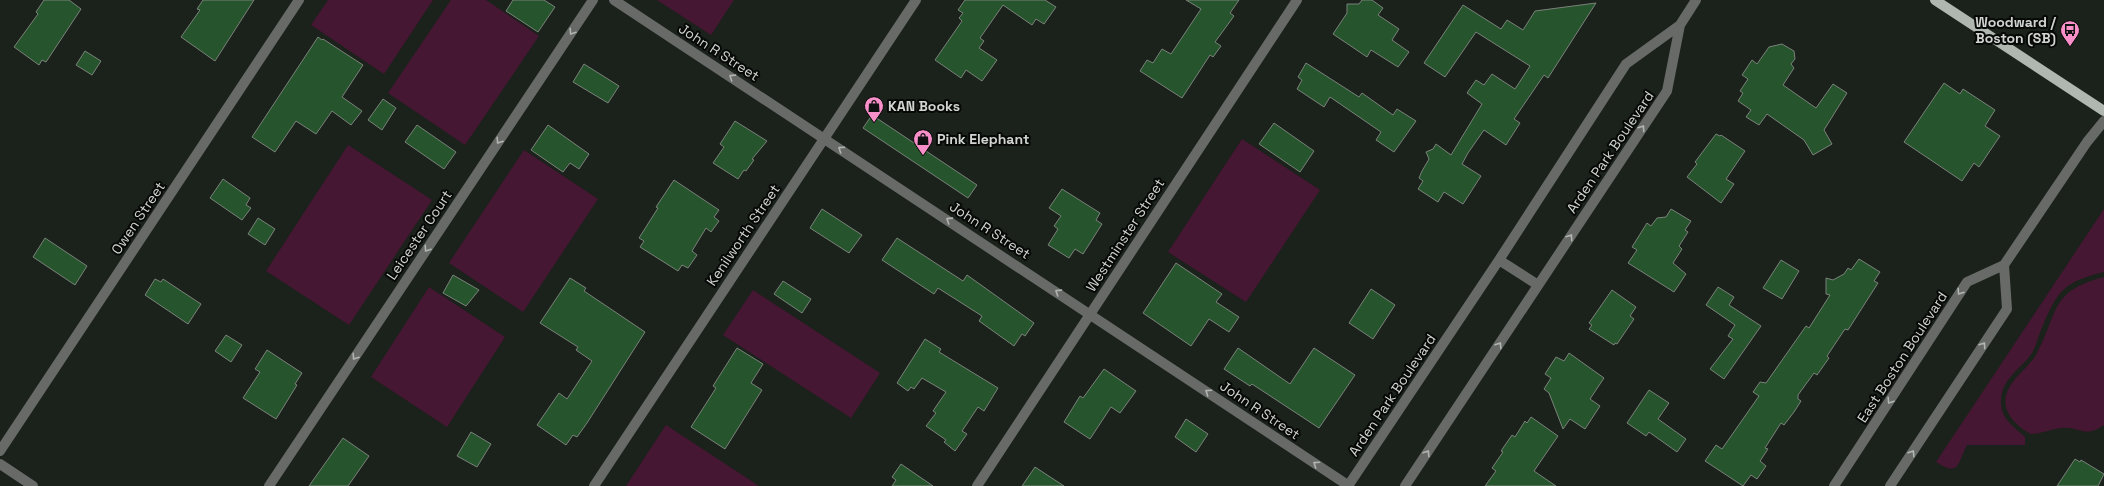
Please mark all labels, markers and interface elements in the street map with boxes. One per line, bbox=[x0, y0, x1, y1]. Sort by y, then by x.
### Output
place label: Woodward / Boston (SB) bbox=[1975, 13, 2057, 47]
street label: John R Street bbox=[675, 19, 763, 85]
bus stop icon: Woodward / Boston (SB) bbox=[2059, 19, 2081, 47]
one-way arrow bbox=[570, 28, 577, 35]
one-way arrow bbox=[729, 74, 736, 82]
street label: Arden Park Boulevard bbox=[1562, 88, 1658, 216]
shop icon: KAN Books bbox=[863, 95, 885, 123]
place label: KAN Books bbox=[888, 97, 960, 115]
one-way arrow bbox=[1637, 125, 1645, 132]
shop icon: Pink Elephant bbox=[912, 128, 934, 156]
place label: Pink Elephant bbox=[937, 130, 1029, 148]
one-way arrow bbox=[497, 136, 504, 143]
one-way arrow bbox=[838, 146, 845, 153]
street label: Westminster Street bbox=[1082, 175, 1168, 295]
street label: Owen Street bbox=[107, 178, 169, 258]
street label: Kenilworth Street bbox=[702, 181, 784, 289]
street label: Leicester Court bbox=[382, 187, 456, 283]
street label: John R Street bbox=[946, 197, 1034, 263]
one-way arrow bbox=[946, 217, 953, 225]
one-way arrow bbox=[1566, 234, 1573, 241]
one-way arrow bbox=[425, 244, 432, 251]
street label: East Boston Boulevard bbox=[1853, 288, 1951, 426]
one-way arrow bbox=[1958, 288, 1965, 295]
one-way arrow bbox=[1055, 289, 1062, 297]
street label: Arden Park Boulevard bbox=[1344, 331, 1440, 459]
one-way arrow bbox=[1494, 342, 1501, 349]
one-way arrow bbox=[1979, 342, 1986, 349]
one-way arrow bbox=[352, 353, 360, 360]
street label: John R Street bbox=[1217, 377, 1303, 443]
one-way arrow bbox=[1205, 389, 1212, 397]
one-way arrow bbox=[1887, 397, 1894, 404]
one-way arrow bbox=[1422, 451, 1429, 458]
one-way arrow bbox=[1907, 451, 1914, 458]
one-way arrow bbox=[1313, 461, 1320, 469]

